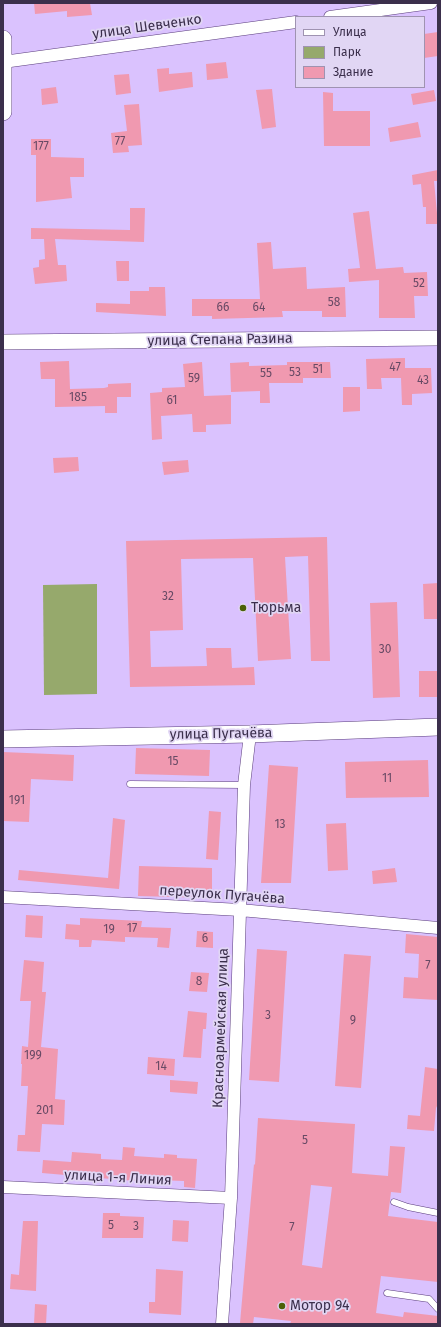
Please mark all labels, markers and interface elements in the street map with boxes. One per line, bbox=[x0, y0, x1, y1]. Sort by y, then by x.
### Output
street label: улица Шевченко bbox=[91, 11, 203, 43]
legend bbox=[295, 16, 425, 88]
text: Улица bbox=[333, 25, 367, 39]
text: Парк bbox=[333, 45, 361, 59]
text: Здание bbox=[333, 65, 373, 79]
house number: 77 bbox=[115, 135, 125, 149]
house number: 177 bbox=[33, 140, 49, 154]
house number: 52 bbox=[413, 277, 425, 291]
house number: 58 bbox=[328, 296, 340, 310]
house number: 66 bbox=[217, 301, 229, 315]
house number: 64 bbox=[253, 301, 265, 315]
street label: улица Степана Разина bbox=[147, 330, 293, 350]
house number: 47 bbox=[389, 361, 401, 375]
house number: 51 bbox=[313, 363, 323, 377]
house number: 53 bbox=[289, 366, 301, 380]
house number: 55 bbox=[260, 367, 272, 381]
house number: 59 bbox=[188, 372, 200, 386]
house number: 43 bbox=[417, 374, 429, 388]
house number: 185 bbox=[69, 391, 87, 405]
house number: 61 bbox=[166, 394, 178, 408]
house number: 32 bbox=[162, 590, 174, 604]
place label: Тюрьма bbox=[251, 600, 301, 616]
marker: Тюрьма bbox=[238, 603, 248, 613]
house number: 30 bbox=[379, 643, 391, 657]
street label: улица Пугачёва bbox=[169, 725, 273, 743]
house number: 15 bbox=[167, 755, 179, 769]
house number: 11 bbox=[382, 772, 392, 786]
house number: 191 bbox=[9, 794, 25, 808]
house number: 13 bbox=[274, 818, 286, 832]
street label: переулок Пугачёва bbox=[159, 882, 285, 908]
house number: 17 bbox=[127, 922, 137, 936]
house number: 19 bbox=[103, 923, 115, 937]
house number: 6 bbox=[202, 932, 208, 946]
street label: Красноармейская улица bbox=[210, 948, 232, 1108]
house number: 7 bbox=[425, 959, 431, 973]
house number: 8 bbox=[196, 975, 202, 989]
house number: 3 bbox=[265, 1009, 271, 1023]
house number: 9 bbox=[350, 1014, 356, 1028]
house number: 199 bbox=[24, 1049, 42, 1063]
house number: 14 bbox=[155, 1060, 167, 1074]
house number: 201 bbox=[36, 1104, 54, 1118]
house number: 5 bbox=[302, 1134, 308, 1148]
street label: улица 1-я Линия bbox=[64, 1167, 172, 1189]
house number: 5 bbox=[108, 1219, 114, 1233]
house number: 3 bbox=[133, 1220, 139, 1234]
house number: 7 bbox=[289, 1221, 295, 1235]
place label: Мотор 94 bbox=[290, 1298, 350, 1314]
marker: Мотор 94 bbox=[277, 1301, 287, 1311]

